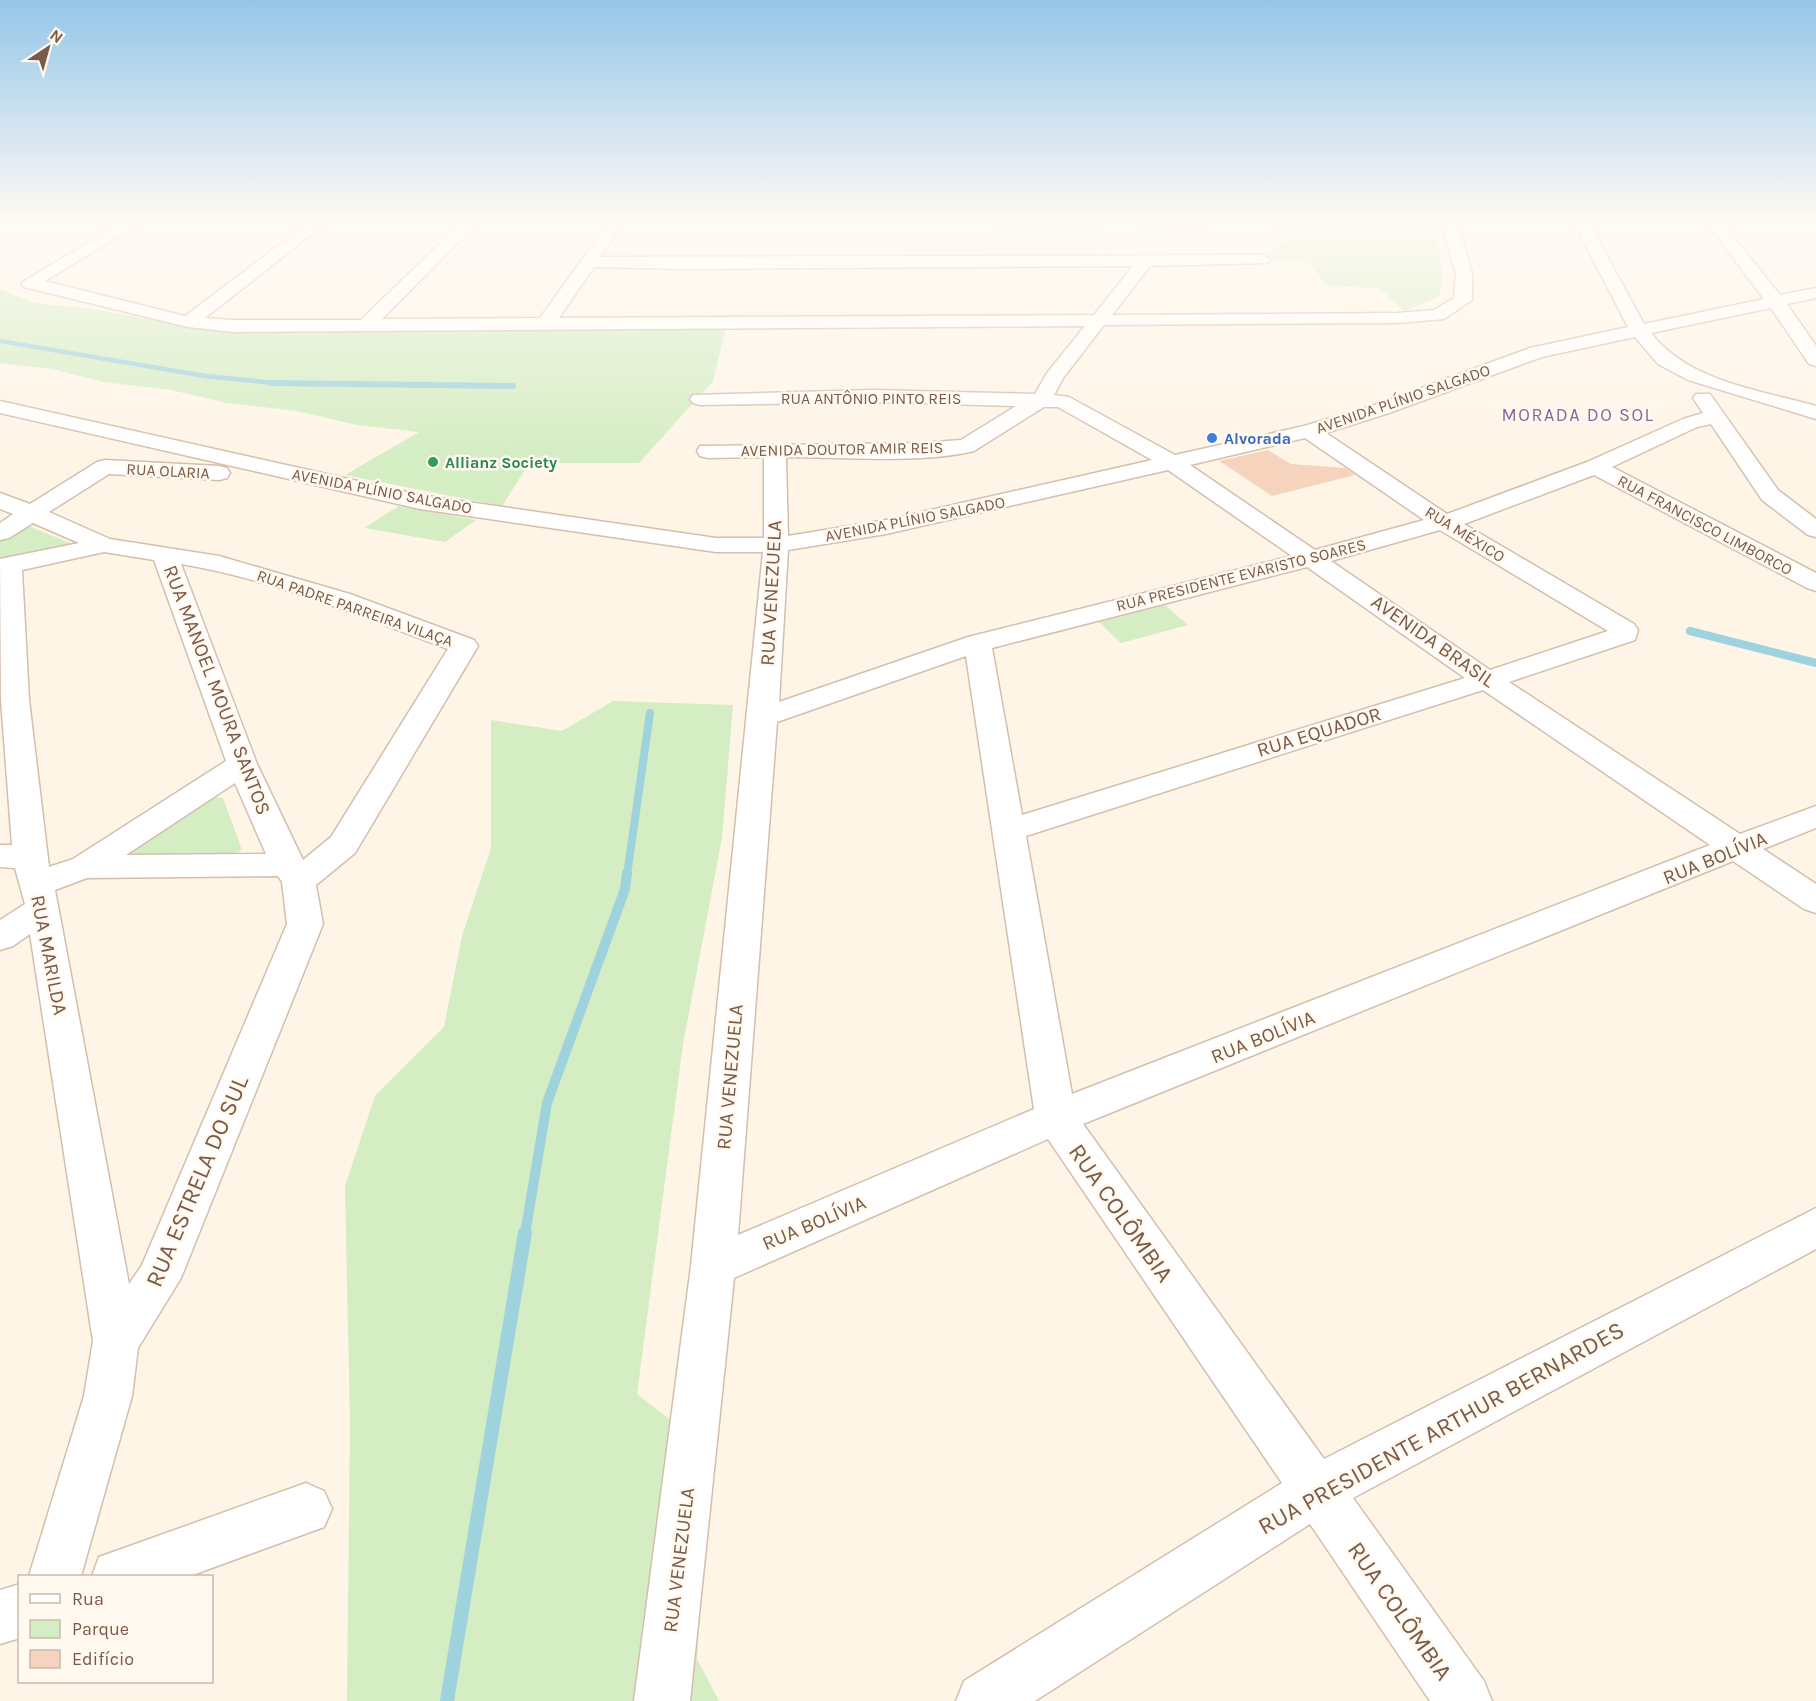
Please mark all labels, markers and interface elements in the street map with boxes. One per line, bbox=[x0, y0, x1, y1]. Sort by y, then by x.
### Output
north arrow bbox=[18, 18, 78, 78]
text: N bbox=[46, 25, 67, 47]
street label: AVENIDA PLÍNIO SALGADO bbox=[1313, 360, 1493, 438]
street label: RUA ANTÔNIO PINTO REIS bbox=[781, 389, 961, 408]
district label: MORADA DO SOL bbox=[1502, 404, 1654, 426]
place label: Alvorada bbox=[1224, 429, 1291, 448]
marker: Alvorada bbox=[1205, 431, 1219, 445]
street label: AVENIDA DOUTOR AMIR REIS bbox=[740, 438, 944, 460]
place label: Allianz Society bbox=[445, 453, 557, 472]
marker: Allianz Society bbox=[426, 455, 440, 469]
street label: RUA OLARIA bbox=[126, 459, 210, 483]
street label: AVENIDA PLÍNIO SALGADO bbox=[290, 464, 474, 518]
street label: RUA FRANCISCO LIMBORCO bbox=[1614, 471, 1796, 579]
street label: AVENIDA PLÍNIO SALGADO bbox=[823, 492, 1007, 546]
street label: RUA MÉXICO bbox=[1422, 502, 1508, 566]
street label: RUA VENEZUELA bbox=[756, 520, 786, 666]
street label: RUA PRESIDENTE EVARISTO SOARES bbox=[1114, 535, 1368, 615]
street label: RUA MANOEL MOURA SANTOS bbox=[159, 562, 275, 818]
street label: RUA PADRE PARREIRA VILAÇA bbox=[254, 565, 456, 651]
street label: AVENIDA BRASIL bbox=[1367, 590, 1500, 692]
street label: RUA EQUADOR bbox=[1254, 702, 1384, 762]
street label: RUA BOLÍVIA bbox=[1659, 826, 1770, 889]
street label: RUA MARILDA bbox=[26, 893, 72, 1017]
street label: RUA VENEZUELA bbox=[712, 1003, 748, 1151]
street label: RUA BOLÍVIA bbox=[1207, 1005, 1318, 1068]
street label: RUA ESTRELA DO SUL bbox=[140, 1070, 255, 1291]
street label: RUA COLÔMBIA bbox=[1063, 1138, 1180, 1288]
street label: RUA BOLÍVIA bbox=[758, 1190, 869, 1255]
street label: RUA PRESIDENTE ARTHUR BERNARDES bbox=[1253, 1315, 1629, 1541]
street label: RUA VENEZUELA bbox=[659, 1486, 699, 1634]
street label: RUA COLÔMBIA bbox=[1342, 1536, 1459, 1686]
legend bbox=[18, 1575, 213, 1683]
text: Rua bbox=[72, 1588, 104, 1610]
text: Parque bbox=[72, 1618, 129, 1640]
text: Edifício bbox=[72, 1648, 134, 1670]

